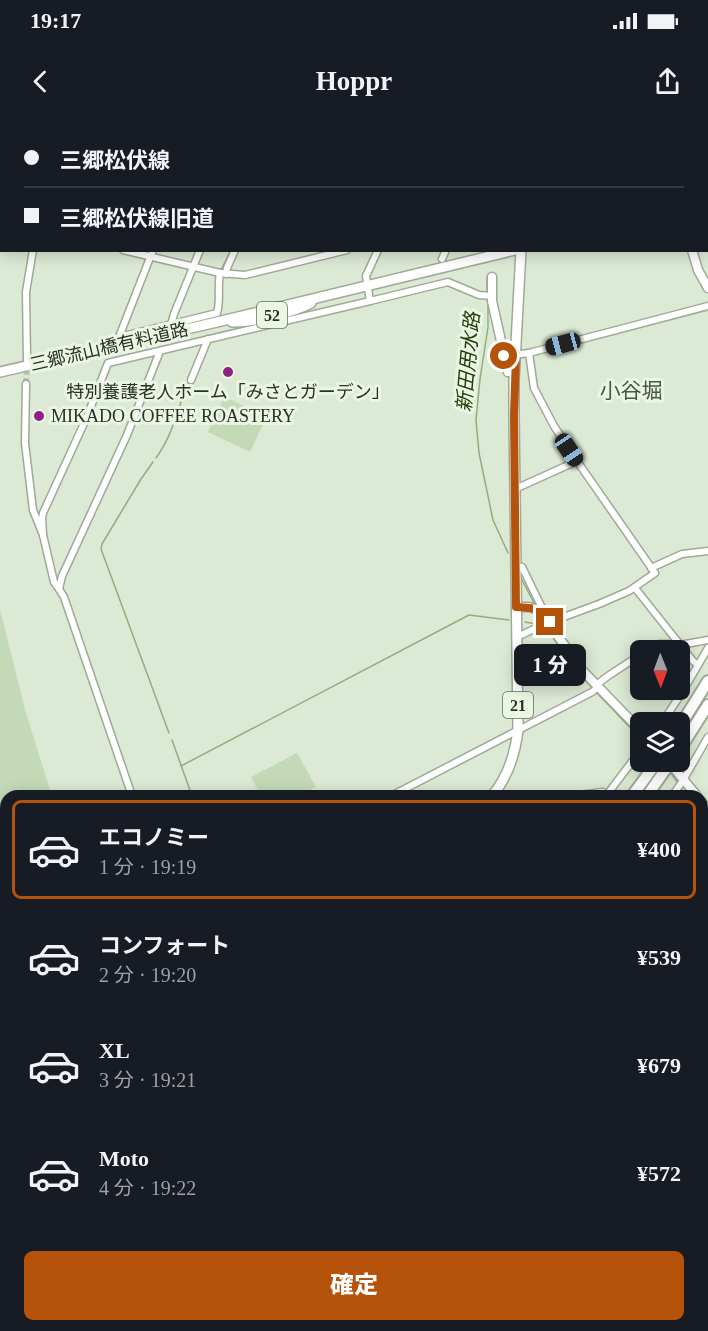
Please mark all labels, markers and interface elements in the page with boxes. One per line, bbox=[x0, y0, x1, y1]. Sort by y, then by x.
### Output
text: 19:17 bbox=[30, 8, 81, 33]
icon: back bbox=[24, 65, 57, 98]
icon: share bbox=[651, 65, 684, 98]
text: Hoppr bbox=[316, 66, 392, 96]
text: 三郷松伏線 bbox=[60, 148, 170, 173]
text: 三郷松伏線旧道 bbox=[60, 206, 214, 231]
road number: 52 bbox=[257, 302, 287, 328]
water label: 新田用水路 bbox=[453, 309, 483, 413]
street label: 三郷流山橋有料道路 bbox=[28, 319, 190, 375]
car bbox=[543, 331, 583, 357]
route start bbox=[490, 342, 517, 369]
marker: 特別養護老人ホーム「みさとガーデン」 bbox=[221, 365, 235, 379]
district label: 小谷堀 bbox=[600, 379, 663, 403]
place label: 特別養護老人ホーム「みさとガーデン」 bbox=[66, 382, 390, 402]
place label: MIKADO COFFEE ROASTERY bbox=[51, 406, 295, 426]
marker: MIKADO COFFEE ROASTERY bbox=[32, 409, 46, 423]
car bbox=[551, 430, 587, 470]
route end bbox=[536, 608, 563, 635]
north arrow bbox=[630, 640, 690, 700]
map controls bbox=[630, 640, 690, 772]
callout: 1 分 bbox=[514, 643, 586, 685]
text: 1 分 bbox=[533, 654, 568, 676]
road number: 21 bbox=[503, 692, 533, 718]
button: layers bbox=[630, 712, 690, 772]
icon: car bbox=[27, 823, 81, 877]
text: エコノミー bbox=[99, 825, 209, 850]
text: ¥400 bbox=[637, 837, 681, 862]
text: 1 分 · 19:19 bbox=[99, 856, 196, 878]
icon: car bbox=[27, 931, 81, 985]
text: コンフォート bbox=[99, 933, 230, 958]
text: ¥539 bbox=[637, 945, 681, 970]
text: 2 分 · 19:20 bbox=[99, 964, 196, 986]
text: XL bbox=[99, 1038, 130, 1063]
icon: car bbox=[27, 1039, 81, 1093]
text: ¥679 bbox=[637, 1053, 681, 1078]
text: 3 分 · 19:21 bbox=[99, 1069, 196, 1091]
text: Moto bbox=[99, 1146, 149, 1171]
icon: car bbox=[27, 1147, 81, 1201]
text: ¥572 bbox=[637, 1161, 681, 1186]
text: 4 分 · 19:22 bbox=[99, 1177, 196, 1199]
button: 確定 bbox=[24, 1251, 684, 1320]

